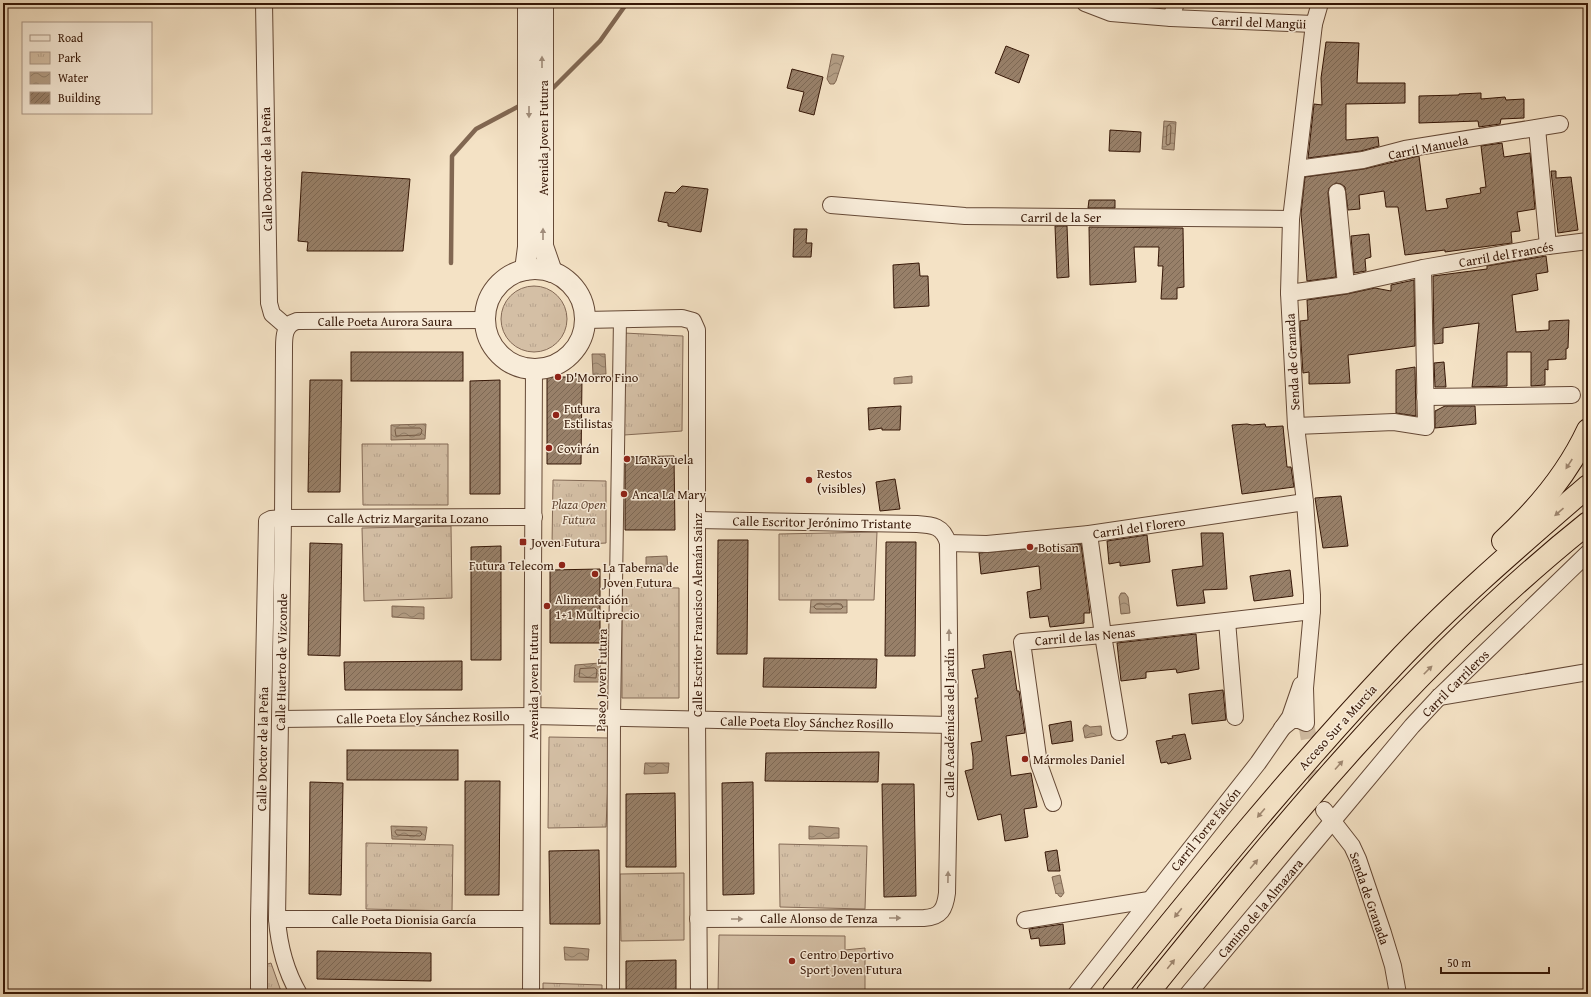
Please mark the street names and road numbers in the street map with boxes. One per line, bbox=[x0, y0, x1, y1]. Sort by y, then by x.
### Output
street label: Carril del Mangüi bbox=[1211, 11, 1307, 34]
street label: Avenida Joven Futura bbox=[534, 79, 553, 196]
street label: Calle Doctor de la Peña bbox=[256, 106, 277, 231]
street label: Carril Manuela bbox=[1386, 130, 1471, 165]
street label: Carril de la Ser bbox=[1021, 208, 1102, 227]
street label: Carril del Francés bbox=[1457, 237, 1555, 272]
street label: Calle Poeta Aurora Saura bbox=[318, 312, 453, 331]
street label: Senda de Granada bbox=[1280, 312, 1305, 411]
street label: Calle Actriz Margarita Lozano bbox=[327, 509, 489, 528]
street label: Calle Escritor Jerónimo Tristante bbox=[732, 511, 912, 534]
street label: Carril del Florero bbox=[1092, 512, 1187, 543]
street label: Calle Escritor Francisco Alemán Sainz bbox=[688, 513, 707, 717]
street label: Calle Huerto de Vizconde bbox=[271, 593, 292, 731]
street label: Avenida Joven Futura bbox=[524, 623, 543, 740]
street label: Carril de las Nenas bbox=[1034, 623, 1136, 650]
street label: Paseo Joven Futura bbox=[591, 627, 612, 732]
street label: Carril Carrileros bbox=[1417, 645, 1493, 721]
street label: Calle Académicas del Jardín bbox=[940, 648, 959, 798]
street label: Acceso Sur a Murcia bbox=[1294, 680, 1382, 774]
street label: Calle Doctor de la Peña bbox=[252, 686, 273, 811]
street label: Calle Poeta Eloy Sánchez Rosillo bbox=[336, 706, 510, 729]
street label: Calle Poeta Eloy Sánchez Rosillo bbox=[720, 711, 894, 734]
street label: Carril Torre Falcón bbox=[1166, 783, 1245, 875]
street label: Senda de Granada bbox=[1345, 849, 1395, 948]
street label: Camino de la Almazara bbox=[1213, 854, 1308, 962]
street label: Calle Alonso de Tenza bbox=[760, 909, 879, 928]
street label: Calle Poeta Dionisia García bbox=[332, 910, 477, 929]

